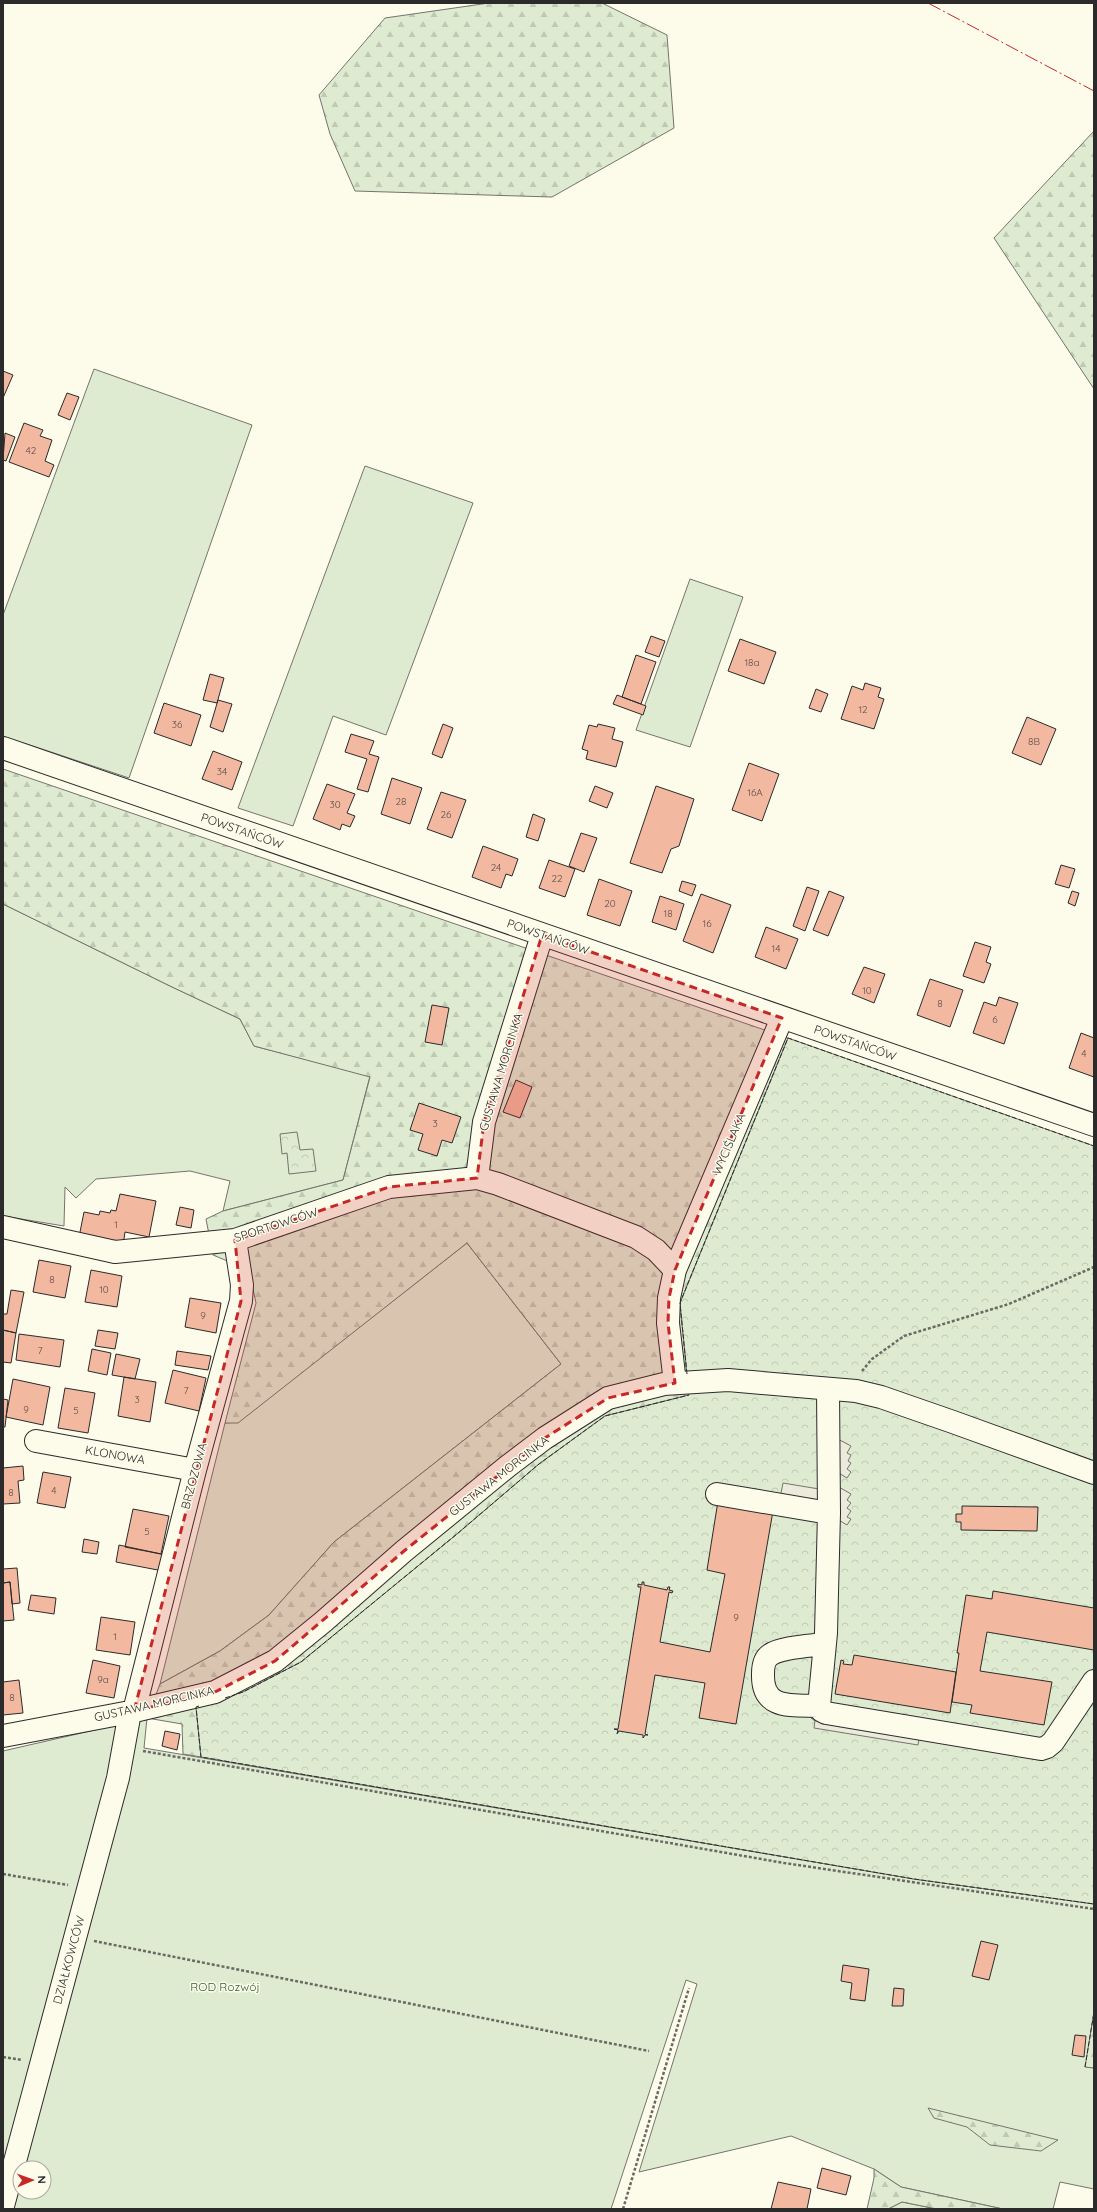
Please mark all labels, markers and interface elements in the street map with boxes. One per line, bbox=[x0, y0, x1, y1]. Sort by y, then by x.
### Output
house number: 42 bbox=[26, 444, 37, 457]
house number: 18a bbox=[744, 656, 760, 669]
house number: 12 bbox=[858, 703, 868, 716]
house number: 36 bbox=[172, 718, 183, 731]
house number: 8B bbox=[1028, 735, 1040, 748]
house number: 34 bbox=[217, 765, 227, 778]
house number: 16A bbox=[747, 786, 763, 799]
house number: 28 bbox=[396, 795, 406, 808]
house number: 30 bbox=[329, 798, 341, 811]
house number: 26 bbox=[441, 808, 452, 821]
street label: POWSTAŃCÓW bbox=[199, 809, 286, 852]
house number: 24 bbox=[491, 861, 501, 874]
house number: 22 bbox=[551, 872, 563, 885]
house number: 20 bbox=[604, 897, 616, 910]
house number: 18 bbox=[663, 907, 673, 920]
street label: POWSTAŃCÓW bbox=[505, 915, 592, 958]
house number: 16 bbox=[702, 917, 712, 930]
house number: 14 bbox=[772, 942, 780, 955]
house number: 10 bbox=[862, 984, 872, 997]
house number: 8 bbox=[937, 997, 943, 1010]
street label: GUSTAWA MORCINKA bbox=[475, 1011, 526, 1133]
house number: 6 bbox=[992, 1013, 998, 1026]
street label: POWSTAŃCÓW bbox=[812, 1021, 899, 1064]
house number: 4 bbox=[1081, 1047, 1087, 1060]
street label: WYCIŚLAKA bbox=[709, 1110, 748, 1177]
house number: 3 bbox=[432, 1117, 438, 1130]
street label: SPORTOWCÓW bbox=[232, 1204, 320, 1245]
house number: 1 bbox=[114, 1218, 118, 1231]
house number: 8 bbox=[49, 1273, 55, 1286]
house number: 10 bbox=[99, 1283, 109, 1296]
house number: 9 bbox=[200, 1309, 206, 1322]
house number: 7 bbox=[37, 1344, 43, 1357]
house number: 7 bbox=[183, 1384, 189, 1397]
house number: 3 bbox=[134, 1393, 140, 1406]
house number: 9 bbox=[23, 1403, 29, 1416]
house number: 5 bbox=[73, 1404, 79, 1417]
street label: GUSTAWA MORCINKA bbox=[446, 1432, 552, 1519]
street label: BRZOZOWA bbox=[177, 1441, 210, 1511]
street label: KLONOWA bbox=[84, 1442, 146, 1467]
house number: 4 bbox=[51, 1484, 57, 1497]
house number: 8 bbox=[8, 1486, 14, 1499]
house number: 5 bbox=[144, 1525, 150, 1538]
house number: 9 bbox=[733, 1611, 739, 1624]
house number: 1 bbox=[113, 1630, 117, 1643]
house number: 9a bbox=[97, 1673, 109, 1686]
street label: GUSTAWA MORCINKA bbox=[93, 1682, 215, 1725]
house number: 8 bbox=[9, 1691, 15, 1704]
street label: DZIAŁKOWCÓW bbox=[50, 1914, 88, 2006]
park label: ROD Rozwój bbox=[190, 1979, 260, 1994]
north arrow bbox=[12, 2160, 52, 2200]
text: N bbox=[35, 2175, 49, 2184]

